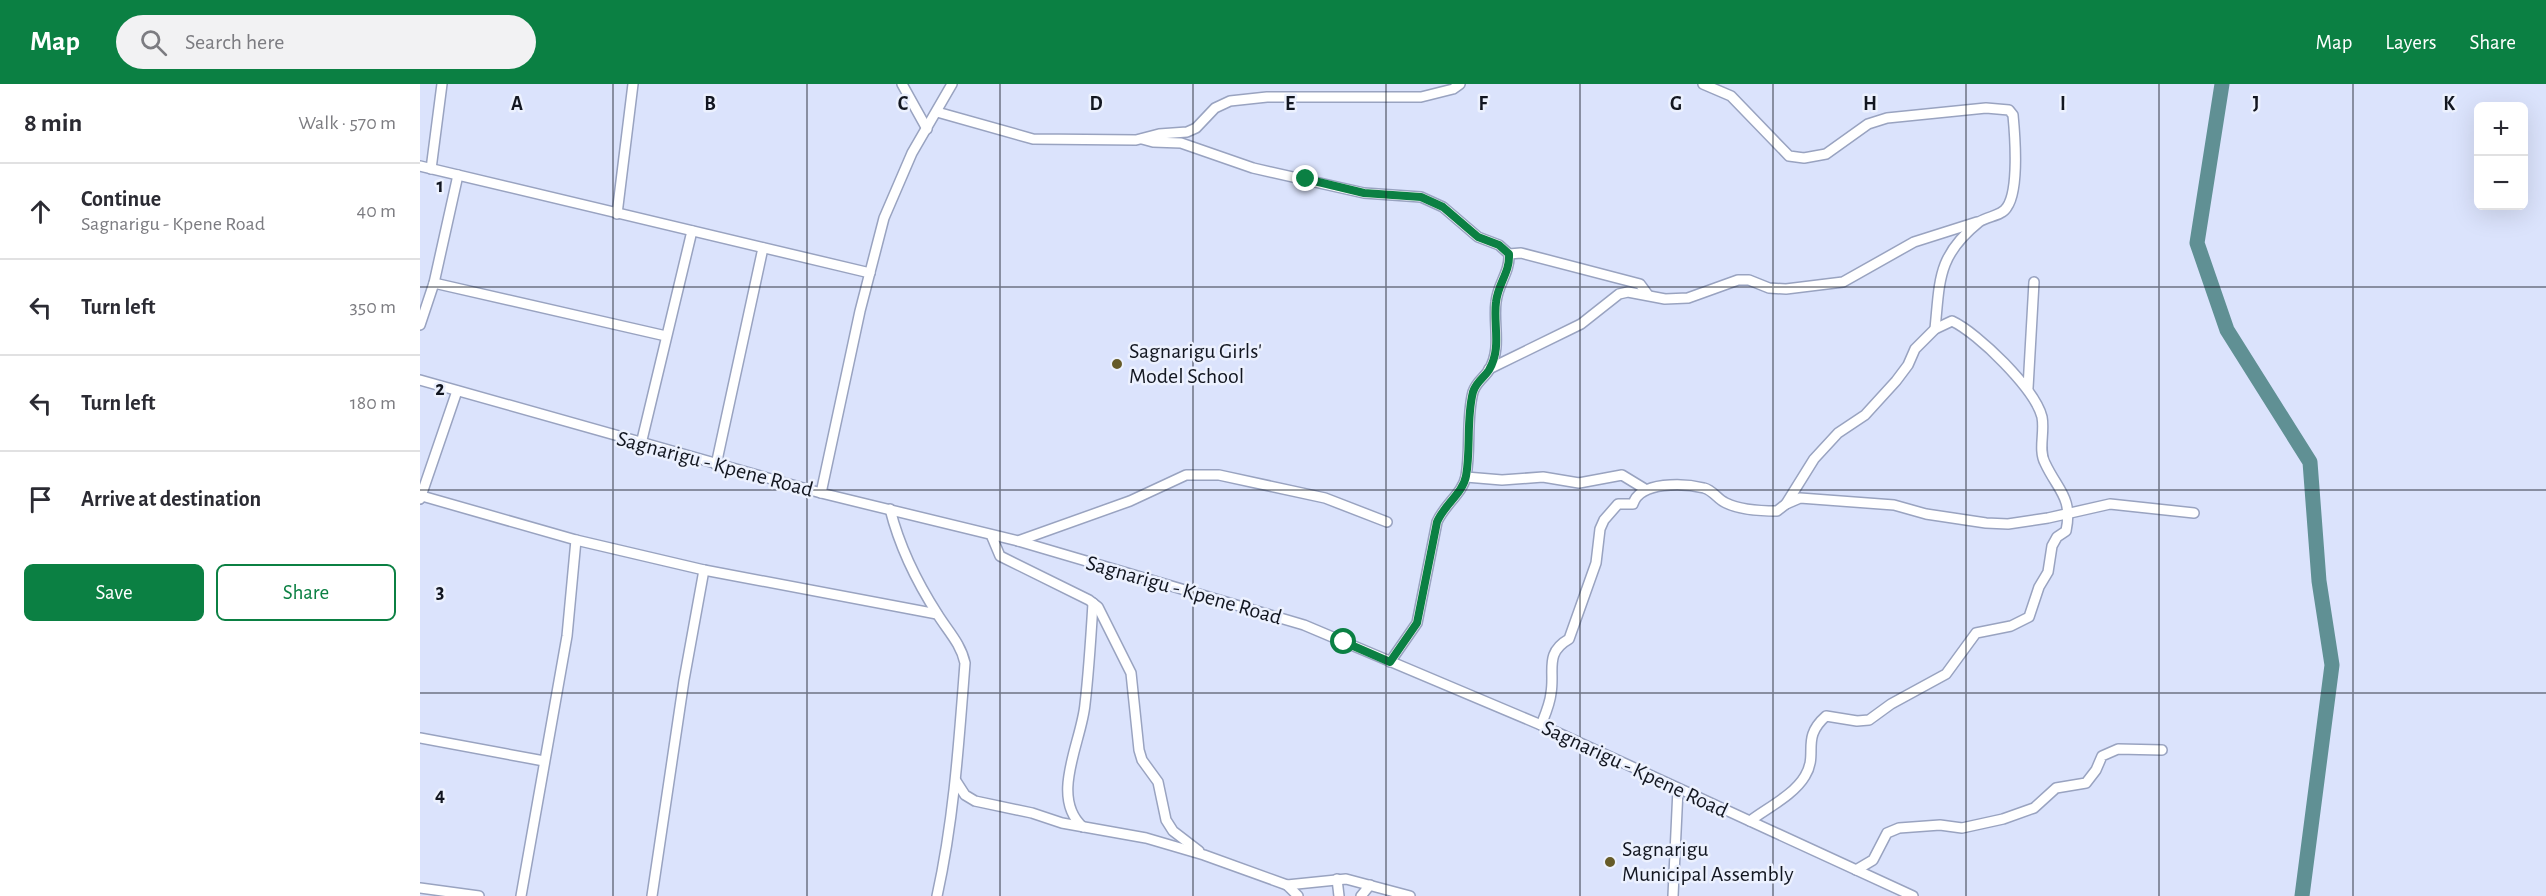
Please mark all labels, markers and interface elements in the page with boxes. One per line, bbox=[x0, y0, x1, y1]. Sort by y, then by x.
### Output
search box bbox=[116, 15, 536, 69]
icon: search bbox=[137, 26, 170, 59]
text: Map bbox=[30, 28, 80, 56]
text: Search here bbox=[185, 31, 284, 53]
text: Map bbox=[2316, 32, 2352, 53]
text: Layers bbox=[2385, 32, 2436, 53]
text: Share bbox=[2469, 32, 2516, 53]
text: A bbox=[511, 94, 523, 114]
text: B bbox=[704, 94, 716, 114]
text: C bbox=[898, 94, 909, 114]
text: D bbox=[1089, 94, 1103, 114]
text: E bbox=[1285, 94, 1295, 114]
text: F bbox=[1478, 94, 1488, 114]
text: G bbox=[1670, 94, 1682, 114]
text: H bbox=[1863, 94, 1877, 114]
text: I bbox=[2060, 94, 2066, 114]
text: J bbox=[2253, 94, 2259, 114]
text: K bbox=[2443, 94, 2455, 114]
map controls bbox=[2474, 102, 2528, 210]
button: + bbox=[2474, 102, 2528, 156]
text: 8 min bbox=[24, 110, 82, 136]
text: Walk · 570 m bbox=[298, 113, 396, 133]
button: − bbox=[2474, 156, 2528, 210]
route end bbox=[1292, 165, 1318, 191]
text: 1 bbox=[436, 176, 444, 196]
text: Continue bbox=[81, 188, 161, 210]
icon: ahead bbox=[24, 195, 57, 228]
text: 40 m bbox=[357, 201, 396, 221]
text: Sagnarigu - Kpene Road bbox=[81, 214, 265, 234]
icon: left bbox=[24, 291, 57, 324]
text: Turn left bbox=[81, 296, 155, 318]
text: 350 m bbox=[350, 297, 396, 317]
place label: Sagnarigu Girls' Model School bbox=[1129, 340, 1262, 387]
marker: Sagnarigu Girls' Model School bbox=[1110, 357, 1124, 371]
text: 2 bbox=[435, 379, 445, 399]
icon: left bbox=[24, 387, 57, 420]
text: Turn left bbox=[81, 392, 155, 414]
text: 180 m bbox=[350, 393, 396, 413]
street label: Sagnarigu - Kpene Road bbox=[614, 427, 816, 501]
icon: arrive bbox=[24, 483, 57, 516]
text: Arrive at destination bbox=[81, 488, 261, 510]
street label: Sagnarigu - Kpene Road bbox=[1084, 552, 1284, 628]
button: Save bbox=[24, 564, 204, 621]
button: Share bbox=[216, 564, 396, 621]
text: 3 bbox=[436, 582, 444, 602]
route start bbox=[1330, 628, 1356, 654]
street label: Sagnarigu - Kpene Road bbox=[1539, 716, 1731, 822]
text: 4 bbox=[435, 785, 445, 805]
place label: Sagnarigu Municipal Assembly bbox=[1622, 838, 1794, 885]
marker: Sagnarigu Municipal Assembly bbox=[1603, 855, 1617, 869]

